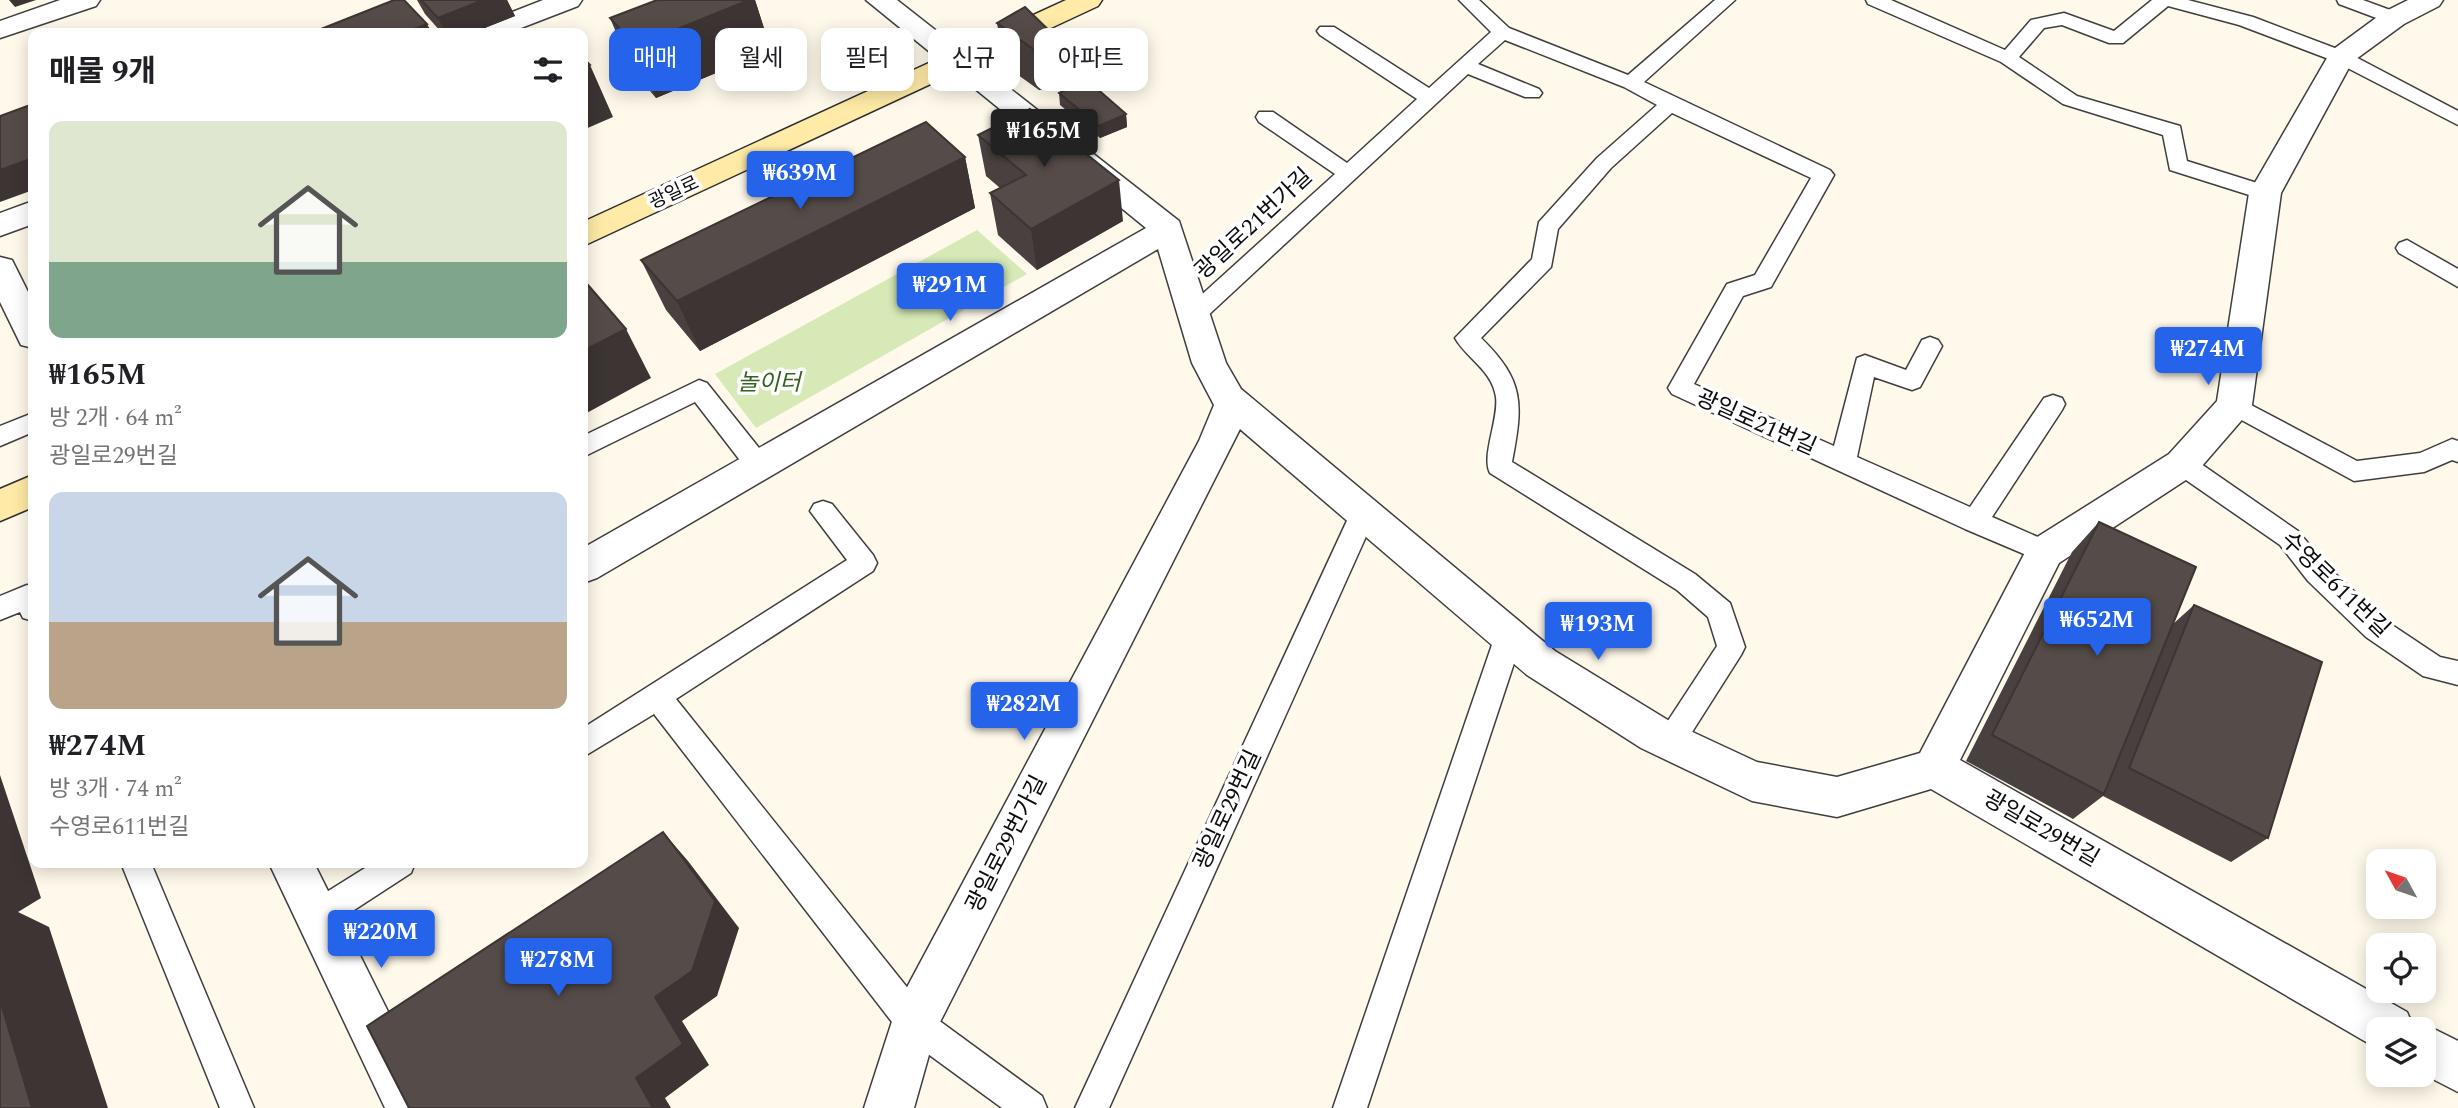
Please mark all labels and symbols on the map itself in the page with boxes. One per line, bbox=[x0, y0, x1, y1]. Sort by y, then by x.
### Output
pin: ₩165M bbox=[995, 110, 1093, 169]
pin: ₩639M bbox=[751, 152, 849, 211]
street label: 광일로21번가길 bbox=[1187, 160, 1321, 288]
street label: 광일로 bbox=[644, 169, 704, 217]
pin: ₩291M bbox=[901, 264, 999, 323]
pin: ₩274M bbox=[2159, 328, 2257, 387]
park label: 놀이터 bbox=[737, 366, 804, 401]
street label: 광일로21번길 bbox=[1690, 381, 1822, 465]
street label: 수영로611번길 bbox=[2272, 524, 2398, 646]
pin: ₩652M bbox=[2048, 598, 2146, 658]
pin: ₩193M bbox=[1549, 602, 1647, 662]
pin: ₩282M bbox=[975, 682, 1073, 742]
street label: 광일로29번길 bbox=[1185, 744, 1271, 876]
street label: 광일로29번가길 bbox=[957, 769, 1057, 919]
street label: 광일로29번길 bbox=[1976, 782, 2106, 876]
north arrow bbox=[2366, 849, 2436, 919]
pin: ₩220M bbox=[332, 911, 430, 970]
pin: ₩278M bbox=[509, 939, 607, 998]

